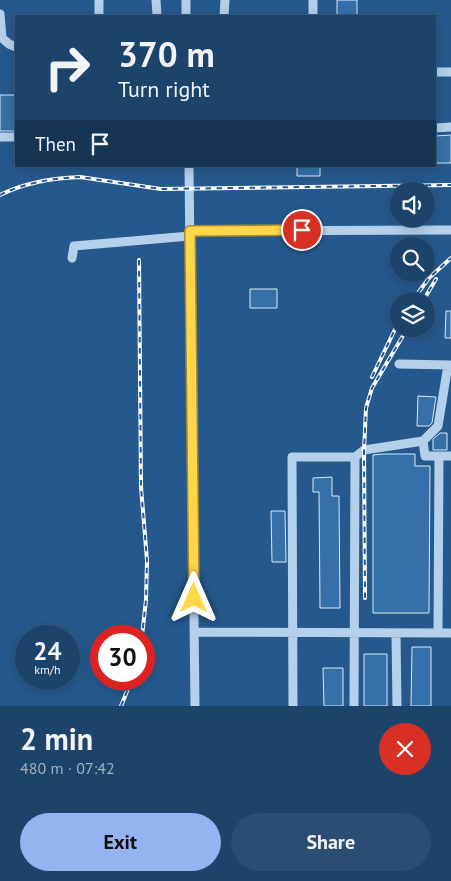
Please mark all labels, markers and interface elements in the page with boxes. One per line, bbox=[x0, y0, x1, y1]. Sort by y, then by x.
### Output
text: 370 m bbox=[118, 31, 215, 77]
icon: right bbox=[35, 35, 100, 100]
text: Turn right bbox=[118, 75, 210, 103]
icon: arrive bbox=[86, 130, 114, 158]
text: Then bbox=[35, 132, 76, 156]
map controls bbox=[390, 182, 435, 337]
button: sound bbox=[390, 182, 435, 227]
pin bbox=[281, 209, 323, 251]
icon: arrive bbox=[288, 216, 316, 244]
button: search bbox=[390, 237, 435, 282]
button: layers bbox=[390, 292, 435, 337]
position arrow bbox=[167, 571, 219, 623]
speed limit sign: 30 bbox=[90, 625, 155, 690]
text: 24 bbox=[33, 635, 62, 667]
text: km/h bbox=[34, 662, 61, 677]
text: 2 min bbox=[20, 719, 93, 758]
button: close bbox=[379, 723, 431, 775]
text: 480 m · 07:42 bbox=[20, 758, 115, 778]
button: Exit bbox=[20, 813, 221, 871]
button: Share bbox=[231, 813, 431, 871]

